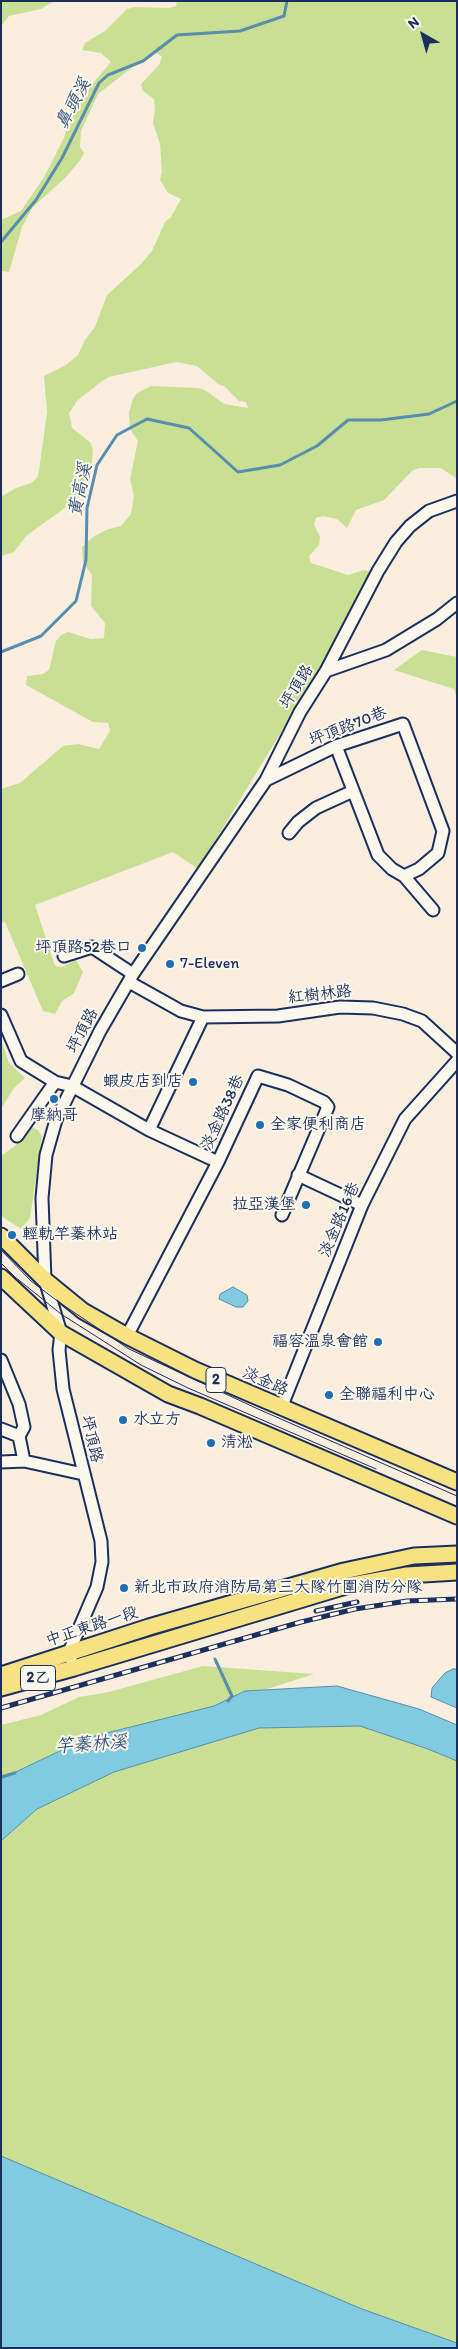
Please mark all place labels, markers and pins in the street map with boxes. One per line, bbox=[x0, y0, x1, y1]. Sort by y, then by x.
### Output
place label: 坪頂路52巷口 bbox=[35, 938, 132, 958]
marker: 坪頂路52巷口 bbox=[136, 942, 148, 954]
place label: 7-Eleven bbox=[180, 954, 239, 974]
marker: 7-Eleven bbox=[164, 958, 176, 970]
place label: 蝦皮店到店 bbox=[103, 1072, 183, 1092]
marker: 蝦皮店到店 bbox=[187, 1076, 199, 1088]
marker: 摩納哥 bbox=[48, 1093, 60, 1105]
place label: 摩納哥 bbox=[30, 1106, 78, 1126]
place label: 全家便利商店 bbox=[270, 1115, 366, 1135]
marker: 全家便利商店 bbox=[254, 1119, 266, 1131]
place label: 拉亞漢堡 bbox=[232, 1195, 296, 1215]
marker: 拉亞漢堡 bbox=[300, 1199, 312, 1211]
place label: 輕軌竿蓁林站 bbox=[22, 1225, 118, 1245]
marker: 輕軌竿蓁林站 bbox=[6, 1229, 18, 1241]
place label: 福容溫泉會館 bbox=[272, 1332, 368, 1352]
marker: 福容溫泉會館 bbox=[372, 1336, 384, 1348]
place label: 全聯福利中心 bbox=[339, 1385, 435, 1405]
marker: 全聯福利中心 bbox=[323, 1389, 335, 1401]
place label: 水立方 bbox=[133, 1410, 181, 1430]
marker: 水立方 bbox=[117, 1414, 129, 1426]
place label: 清淞 bbox=[221, 1433, 253, 1453]
marker: 清淞 bbox=[205, 1437, 217, 1449]
place label: 新北市政府消防局第三大隊竹圍消防分隊 bbox=[134, 1578, 422, 1598]
marker: 新北市政府消防局第三大隊竹圍消防分隊 bbox=[118, 1582, 130, 1594]

